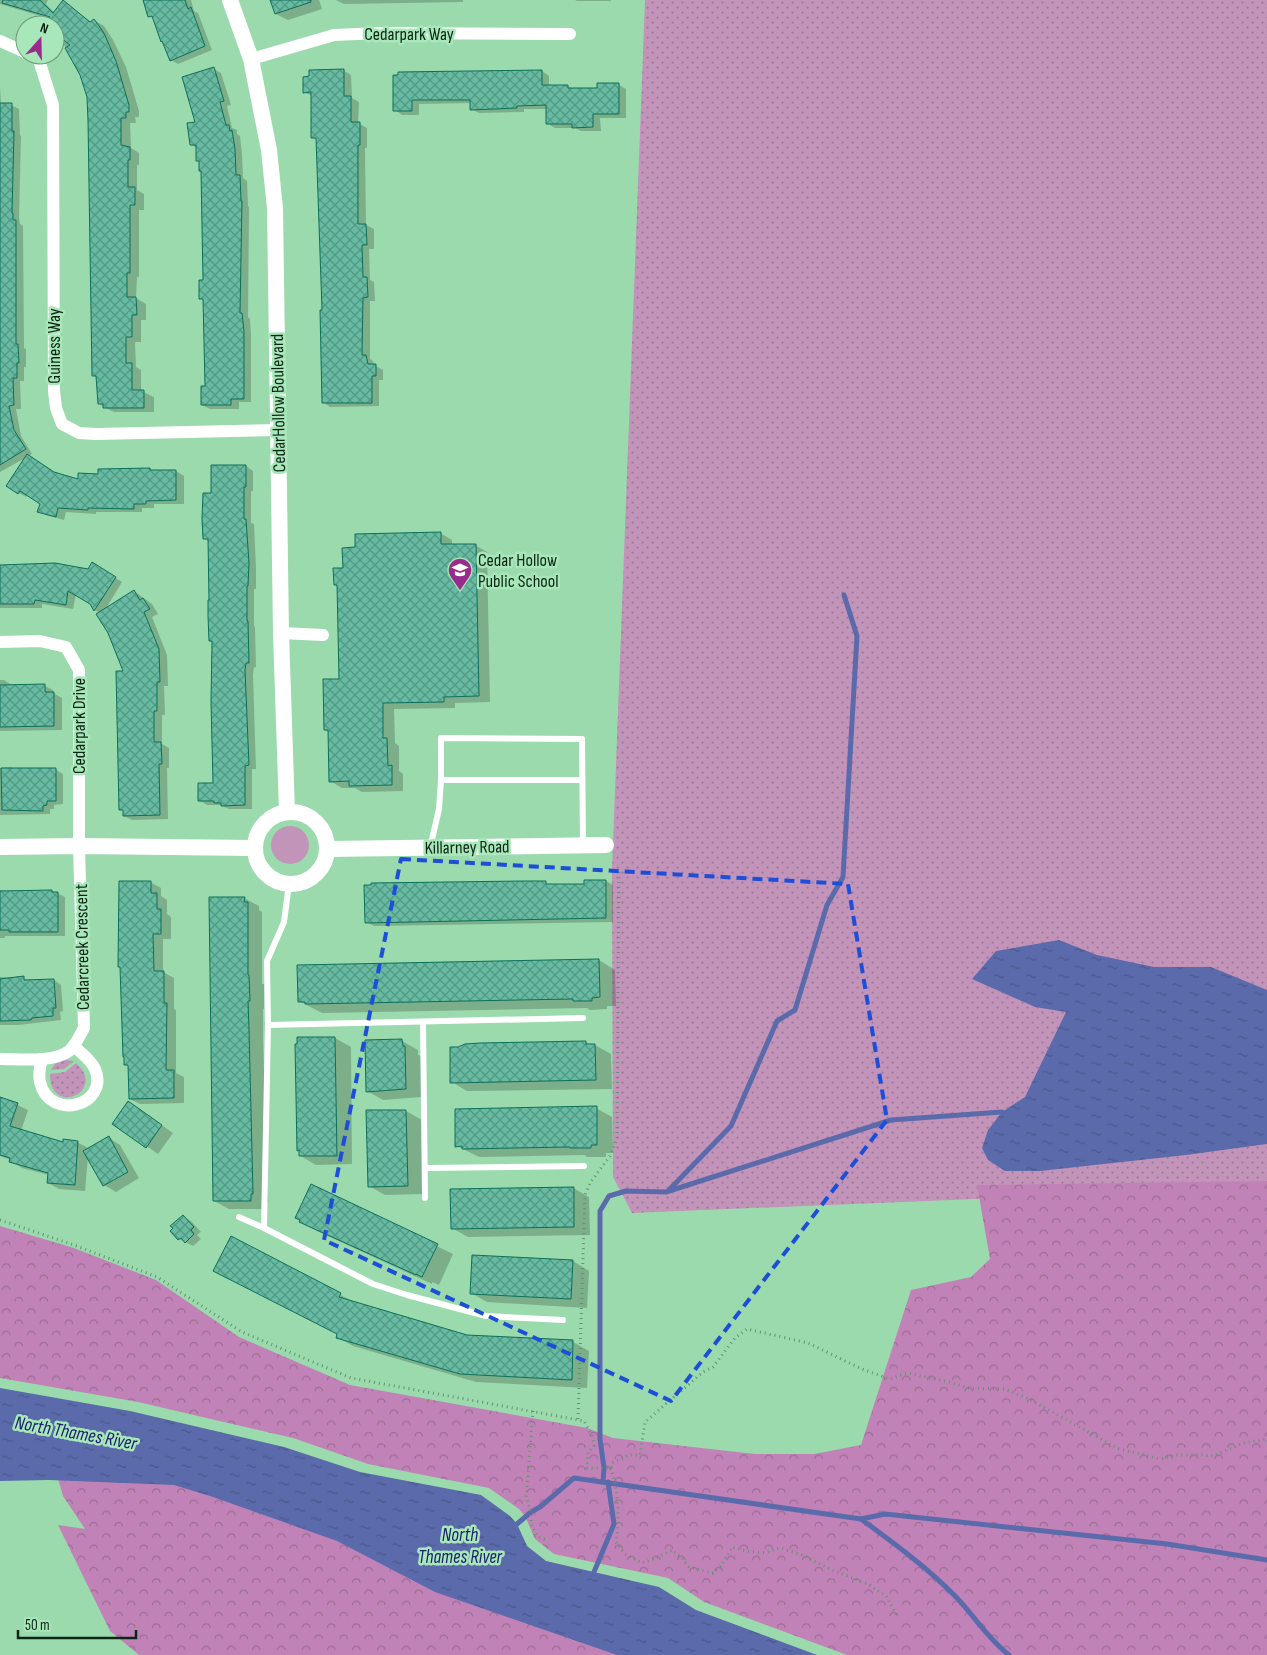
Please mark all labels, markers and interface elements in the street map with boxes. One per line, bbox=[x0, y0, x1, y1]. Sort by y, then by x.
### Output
north arrow bbox=[15, 15, 65, 65]
text: N bbox=[38, 19, 51, 38]
street label: Cedarpark Way bbox=[364, 24, 454, 45]
street label: Guiness Way bbox=[44, 308, 65, 384]
street label: CedarHollow Boulevard bbox=[267, 334, 290, 472]
place label: Cedar Hollow Public School bbox=[478, 550, 559, 592]
school or university icon: Cedar Hollow Public School bbox=[447, 557, 473, 591]
street label: Cedarpark Drive bbox=[69, 678, 90, 774]
street label: Killarney Road bbox=[424, 836, 510, 859]
street label: Cedarcreek Crescent bbox=[71, 883, 94, 1010]
water label: North Thames River bbox=[13, 1411, 139, 1456]
water label: North Thames River bbox=[418, 1524, 503, 1569]
scale bar bbox=[18, 1608, 135, 1640]
text: 50 m bbox=[25, 1616, 50, 1635]

